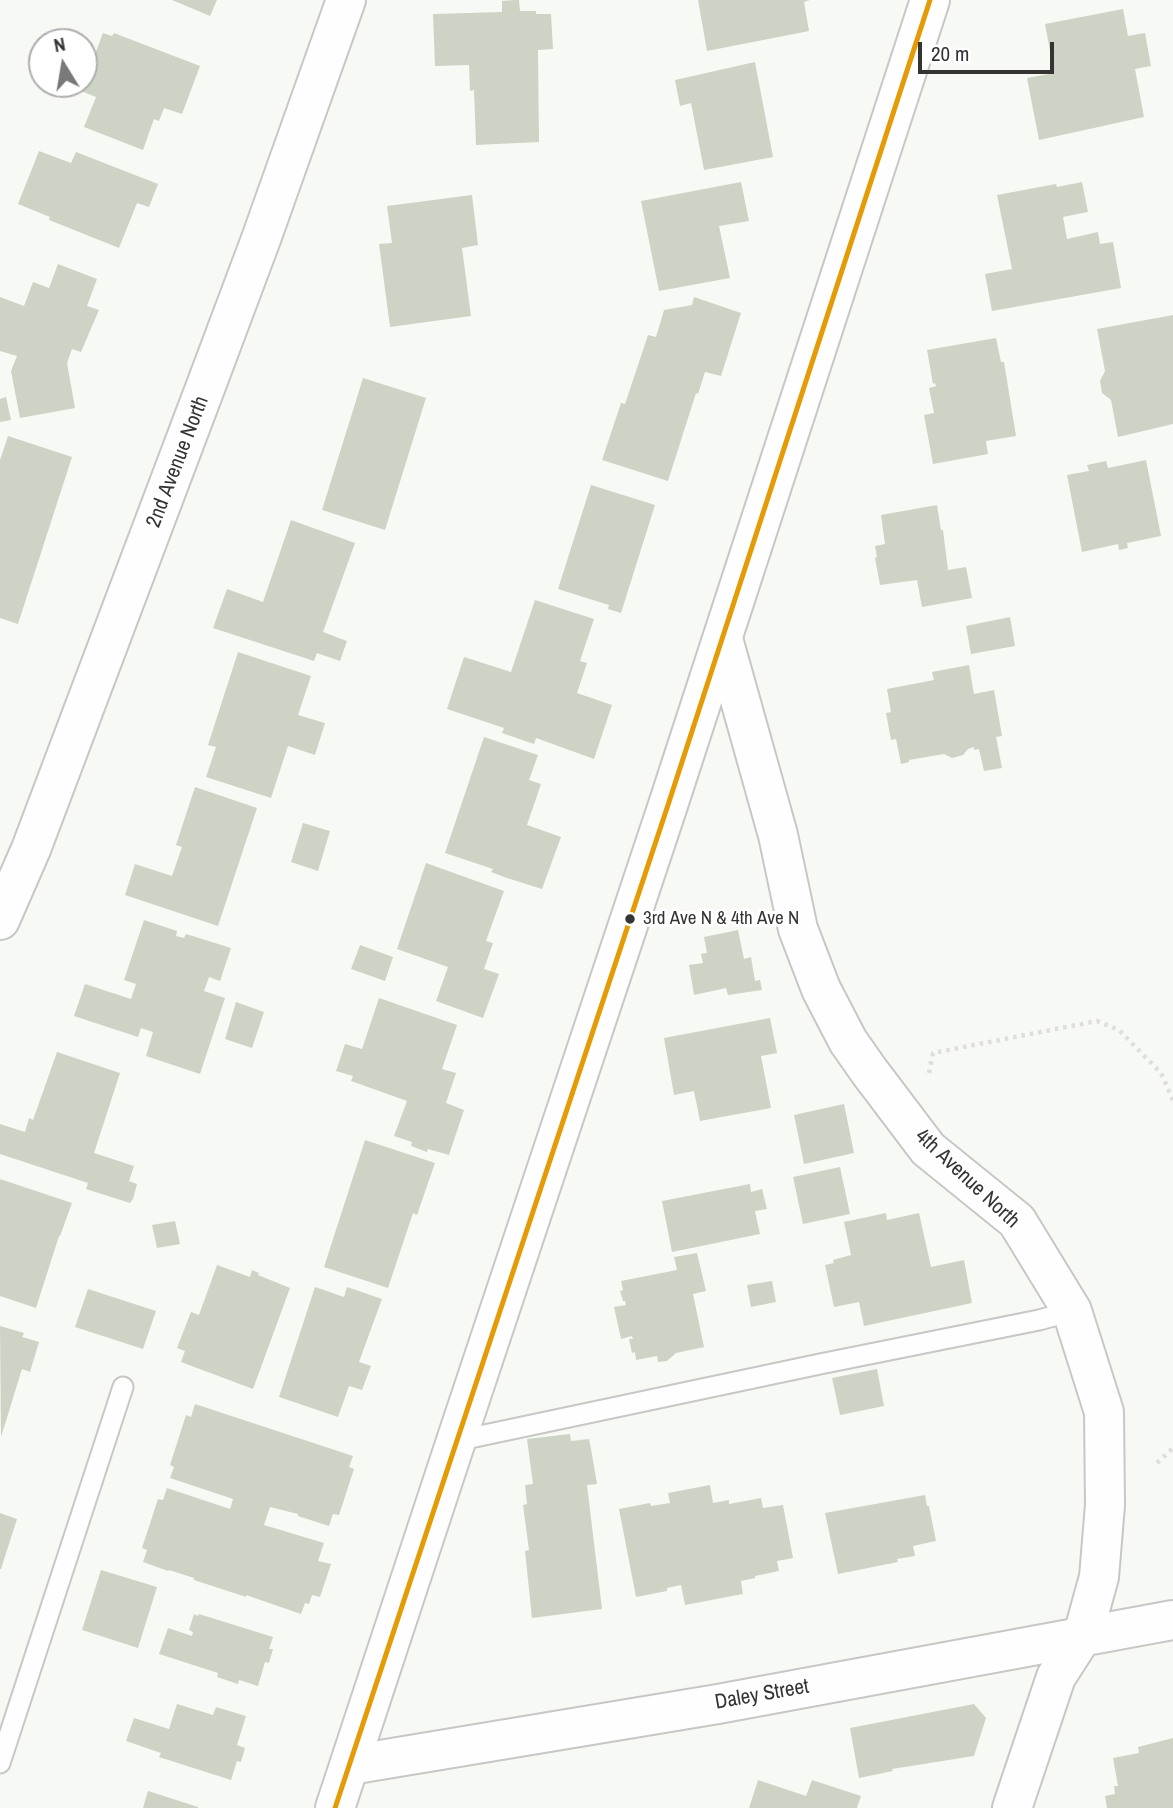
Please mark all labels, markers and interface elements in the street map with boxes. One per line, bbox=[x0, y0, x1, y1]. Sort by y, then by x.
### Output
north arrow bbox=[28, 28, 98, 98]
scale bar bbox=[921, 28, 1058, 72]
text: N bbox=[51, 31, 67, 58]
text: 20 m bbox=[931, 39, 969, 68]
street label: 2nd Avenue North bbox=[141, 393, 215, 531]
place label: 3rd Ave N & 4th Ave N bbox=[643, 908, 799, 930]
marker: 3rd Ave N & 4th Ave N bbox=[623, 912, 637, 926]
street label: 4th Avenue North bbox=[910, 1124, 1024, 1234]
street label: Daley Street bbox=[713, 1674, 811, 1716]

